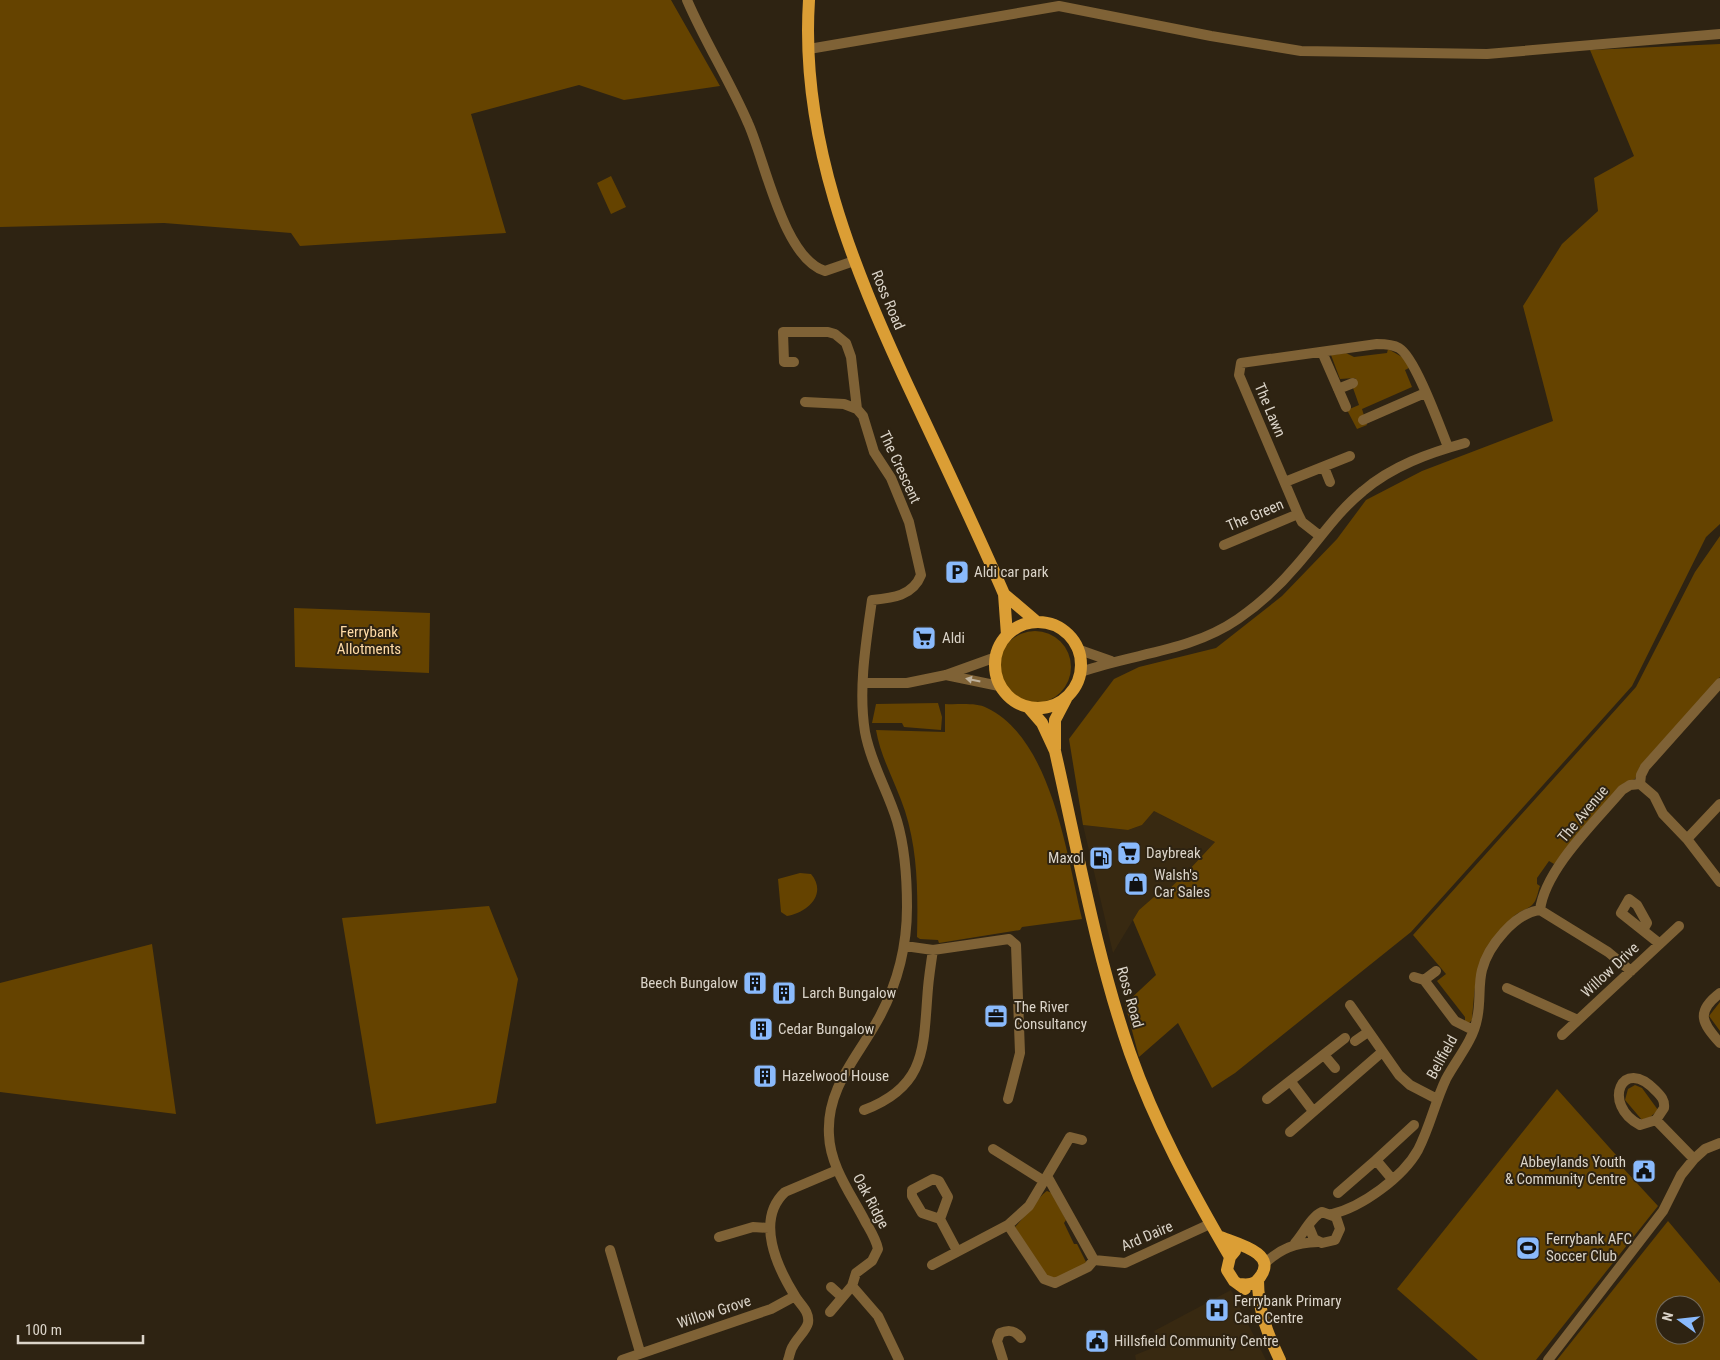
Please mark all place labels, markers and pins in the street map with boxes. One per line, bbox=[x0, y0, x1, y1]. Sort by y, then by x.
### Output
parking icon: Aldi car park bbox=[944, 559, 970, 585]
place label: Aldi car park bbox=[974, 563, 1049, 581]
supermarket icon: Aldi bbox=[911, 625, 937, 651]
place label: Aldi bbox=[942, 629, 965, 647]
supermarket icon: Daybreak bbox=[1116, 840, 1142, 866]
place label: Daybreak bbox=[1146, 844, 1201, 862]
fuel station icon: Maxol bbox=[1088, 845, 1114, 871]
place label: Maxol bbox=[1048, 849, 1084, 867]
place label: Walsh's Car Sales bbox=[1154, 866, 1210, 901]
shop icon: Walsh's Car Sales bbox=[1123, 871, 1149, 897]
building icon: Beech Bungalow bbox=[742, 970, 768, 996]
place label: Beech Bungalow bbox=[640, 974, 738, 992]
building icon: Larch Bungalow bbox=[771, 980, 797, 1006]
place label: Larch Bungalow bbox=[802, 984, 897, 1002]
place label: The River Consultancy bbox=[1014, 998, 1087, 1033]
office icon: The River Consultancy bbox=[983, 1003, 1009, 1029]
building icon: Cedar Bungalow bbox=[748, 1016, 774, 1042]
place label: Cedar Bungalow bbox=[778, 1020, 874, 1038]
building icon: Hazelwood House bbox=[752, 1063, 778, 1089]
place label: Hazelwood House bbox=[782, 1067, 889, 1085]
place label: Abbeylands Youth & Community Centre bbox=[1505, 1153, 1626, 1188]
public building icon: Abbeylands Youth & Community Centre bbox=[1631, 1158, 1657, 1184]
place label: Ferrybank AFC Soccer Club bbox=[1546, 1230, 1632, 1265]
sports icon: Ferrybank AFC Soccer Club bbox=[1515, 1235, 1541, 1261]
place label: Ferrybank Primary Care Centre bbox=[1234, 1292, 1341, 1327]
hospital icon: Ferrybank Primary Care Centre bbox=[1204, 1297, 1230, 1323]
public building icon: Hillsfield Community Centre bbox=[1084, 1328, 1110, 1354]
place label: Hillsfield Community Centre bbox=[1114, 1332, 1279, 1350]

